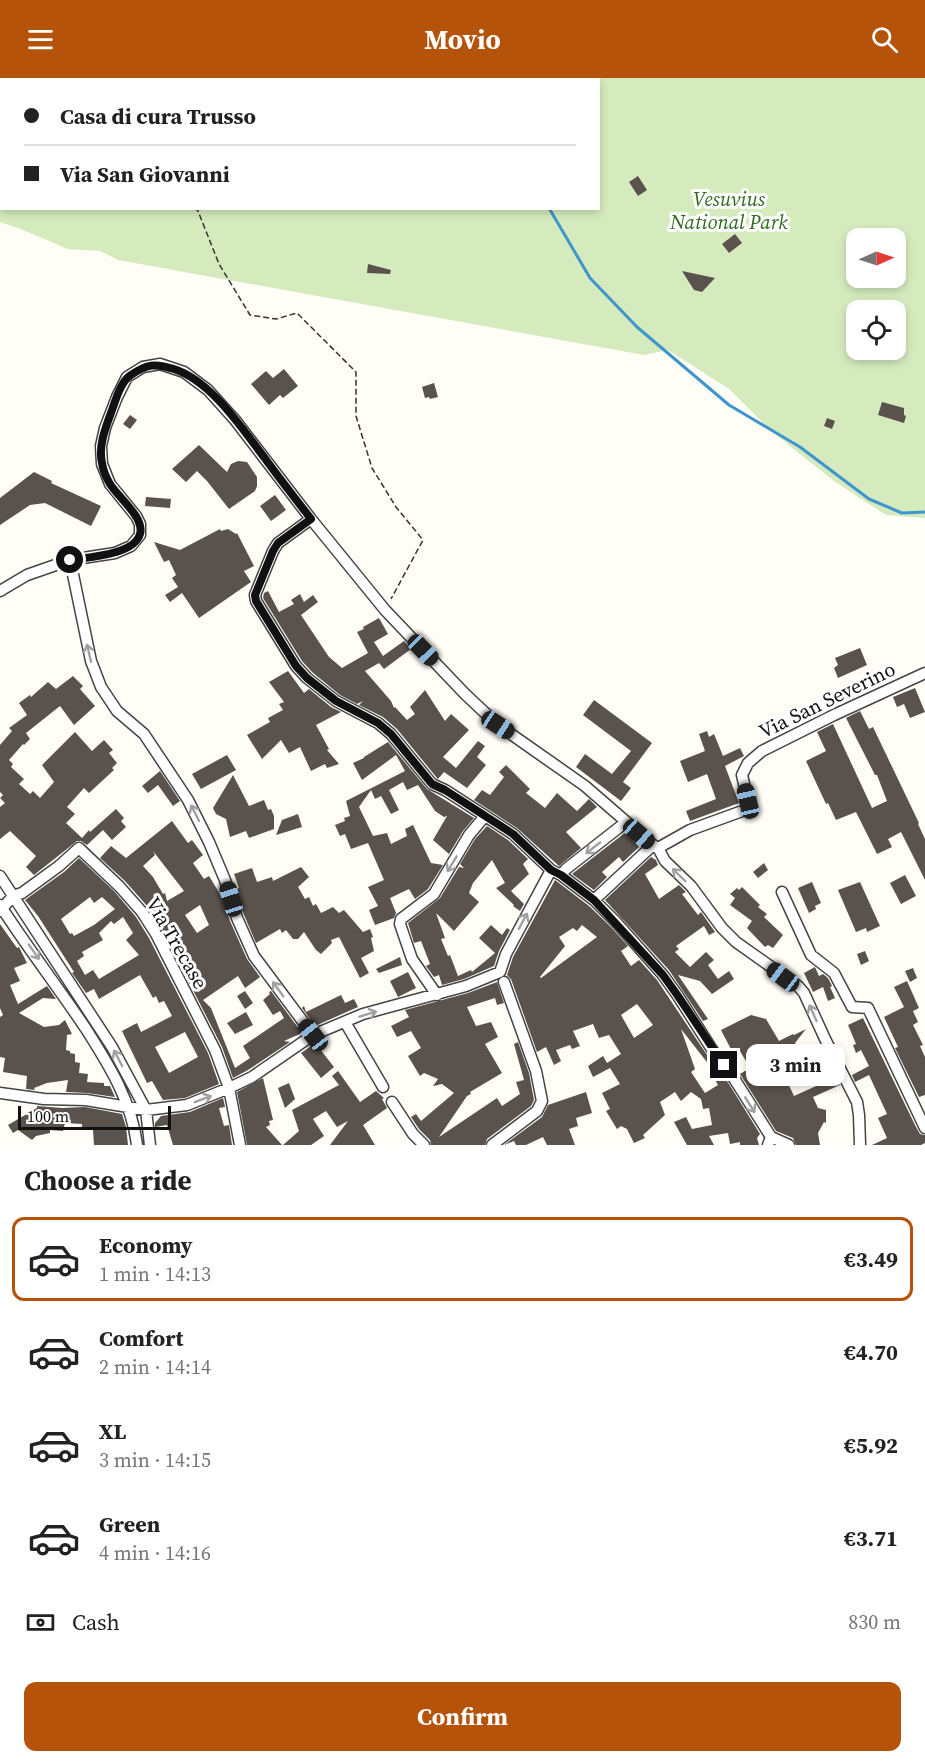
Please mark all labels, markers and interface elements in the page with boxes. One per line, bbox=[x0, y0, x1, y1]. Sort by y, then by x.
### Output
text: Movio bbox=[424, 21, 501, 58]
icon: menu bbox=[24, 23, 57, 56]
icon: search bbox=[868, 23, 901, 56]
text: Casa di cura Trusso bbox=[60, 101, 256, 131]
text: Via San Giovanni bbox=[60, 159, 230, 189]
park label: Vesuvius National Park bbox=[669, 185, 788, 236]
north arrow bbox=[846, 228, 906, 288]
map controls bbox=[846, 228, 906, 360]
button: locate bbox=[846, 300, 906, 360]
route start bbox=[56, 546, 83, 573]
car bbox=[404, 631, 442, 669]
one-way arrow bbox=[83, 643, 95, 662]
street label: Via San Severino bbox=[754, 655, 900, 745]
car bbox=[478, 708, 518, 742]
car bbox=[735, 781, 761, 821]
one-way arrow bbox=[189, 805, 200, 823]
car bbox=[620, 815, 658, 853]
one-way arrow bbox=[585, 841, 601, 854]
one-way arrow bbox=[445, 855, 457, 872]
one-way arrow bbox=[672, 868, 687, 882]
car bbox=[217, 879, 245, 919]
street label: Via Trecase bbox=[139, 892, 215, 994]
one-way arrow bbox=[517, 913, 529, 930]
one-way arrow bbox=[28, 944, 40, 960]
car bbox=[763, 959, 803, 995]
one-way arrow bbox=[271, 981, 284, 997]
one-way arrow bbox=[807, 1004, 819, 1022]
one-way arrow bbox=[358, 1008, 377, 1019]
car bbox=[295, 1015, 331, 1055]
callout: 3 min bbox=[745, 1044, 844, 1086]
one-way arrow bbox=[112, 1050, 124, 1067]
route end bbox=[710, 1051, 737, 1078]
text: 3 min bbox=[770, 1051, 821, 1079]
one-way arrow bbox=[193, 1092, 212, 1103]
one-way arrow bbox=[744, 1096, 756, 1113]
scale bar bbox=[18, 1103, 171, 1130]
text: 100 m bbox=[27, 1105, 69, 1127]
text: Choose a ride bbox=[24, 1162, 192, 1199]
text: Economy bbox=[99, 1230, 193, 1260]
icon: car bbox=[27, 1232, 81, 1286]
text: €3.49 bbox=[844, 1244, 898, 1274]
text: 1 min · 14:13 bbox=[99, 1260, 211, 1288]
text: Comfort bbox=[99, 1323, 183, 1353]
icon: car bbox=[27, 1325, 81, 1379]
text: €4.70 bbox=[844, 1337, 898, 1367]
text: 2 min · 14:14 bbox=[99, 1353, 211, 1381]
text: XL bbox=[99, 1416, 126, 1446]
icon: car bbox=[27, 1418, 81, 1472]
text: €5.92 bbox=[844, 1430, 898, 1460]
text: 3 min · 14:15 bbox=[99, 1446, 211, 1474]
text: Green bbox=[99, 1509, 160, 1539]
icon: car bbox=[27, 1511, 81, 1565]
text: €3.71 bbox=[844, 1523, 898, 1553]
text: 4 min · 14:16 bbox=[99, 1539, 211, 1567]
icon: cash bbox=[24, 1606, 57, 1639]
text: Cash bbox=[72, 1607, 120, 1637]
text: 830 m bbox=[848, 1608, 901, 1636]
button: Confirm bbox=[24, 1682, 901, 1751]

